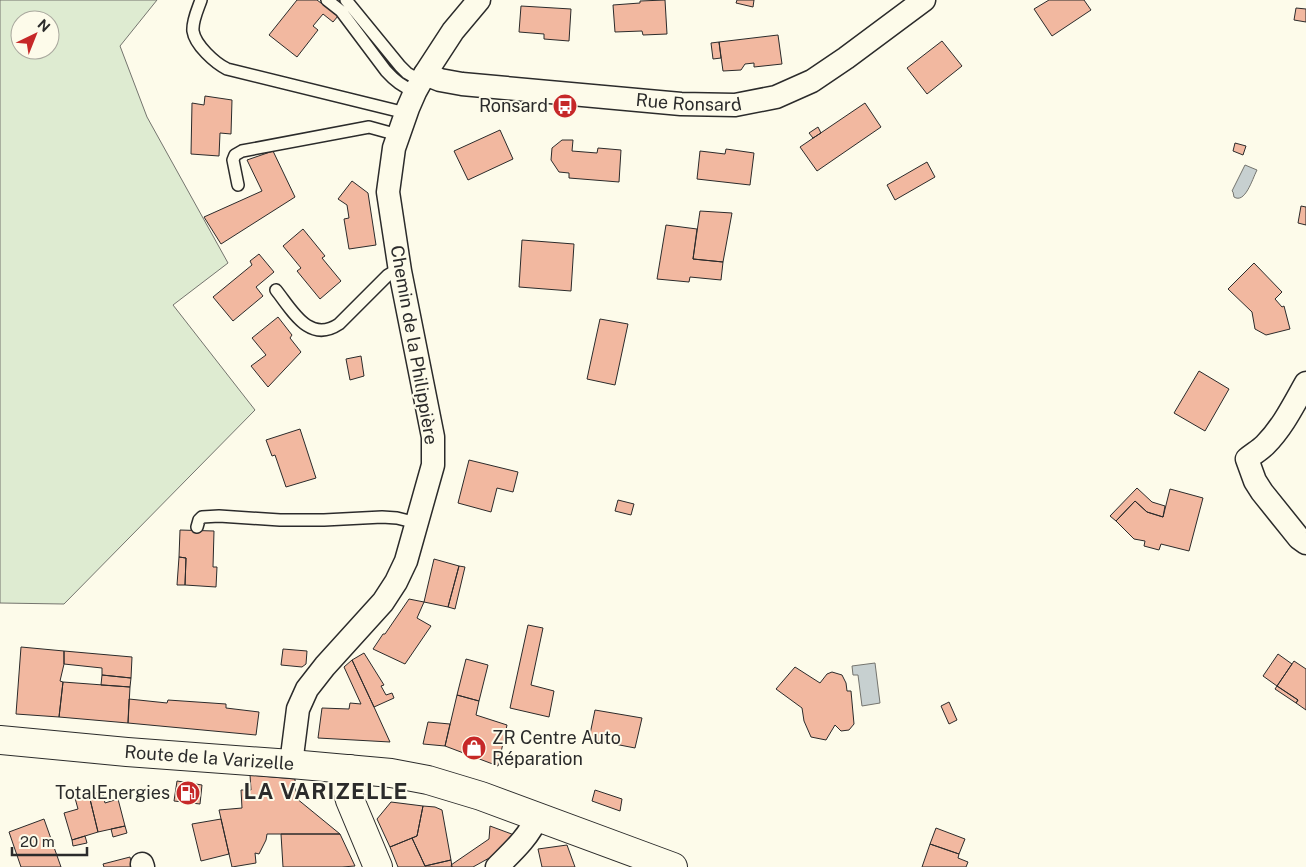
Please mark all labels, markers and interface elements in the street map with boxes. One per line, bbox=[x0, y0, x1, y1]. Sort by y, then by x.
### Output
north arrow bbox=[10, 10, 60, 60]
text: N bbox=[34, 16, 53, 35]
street label: Rue Ronsard bbox=[635, 89, 743, 116]
bus stop icon: Ronsard bbox=[552, 93, 578, 119]
place label: Ronsard bbox=[479, 95, 548, 116]
street label: Chemin de la Philippière bbox=[387, 244, 442, 446]
place label: ZR Centre Auto Réparation bbox=[492, 727, 621, 769]
shop icon: ZR Centre Auto Réparation bbox=[461, 735, 487, 761]
street label: Route de la Varizelle bbox=[124, 741, 295, 774]
district label: LA VARIZELLE bbox=[244, 778, 408, 804]
fuel station icon: TotalEnergies bbox=[175, 780, 201, 806]
place label: TotalEnergies bbox=[55, 782, 170, 803]
scale bar bbox=[12, 824, 88, 856]
text: 20 m bbox=[20, 833, 55, 850]

